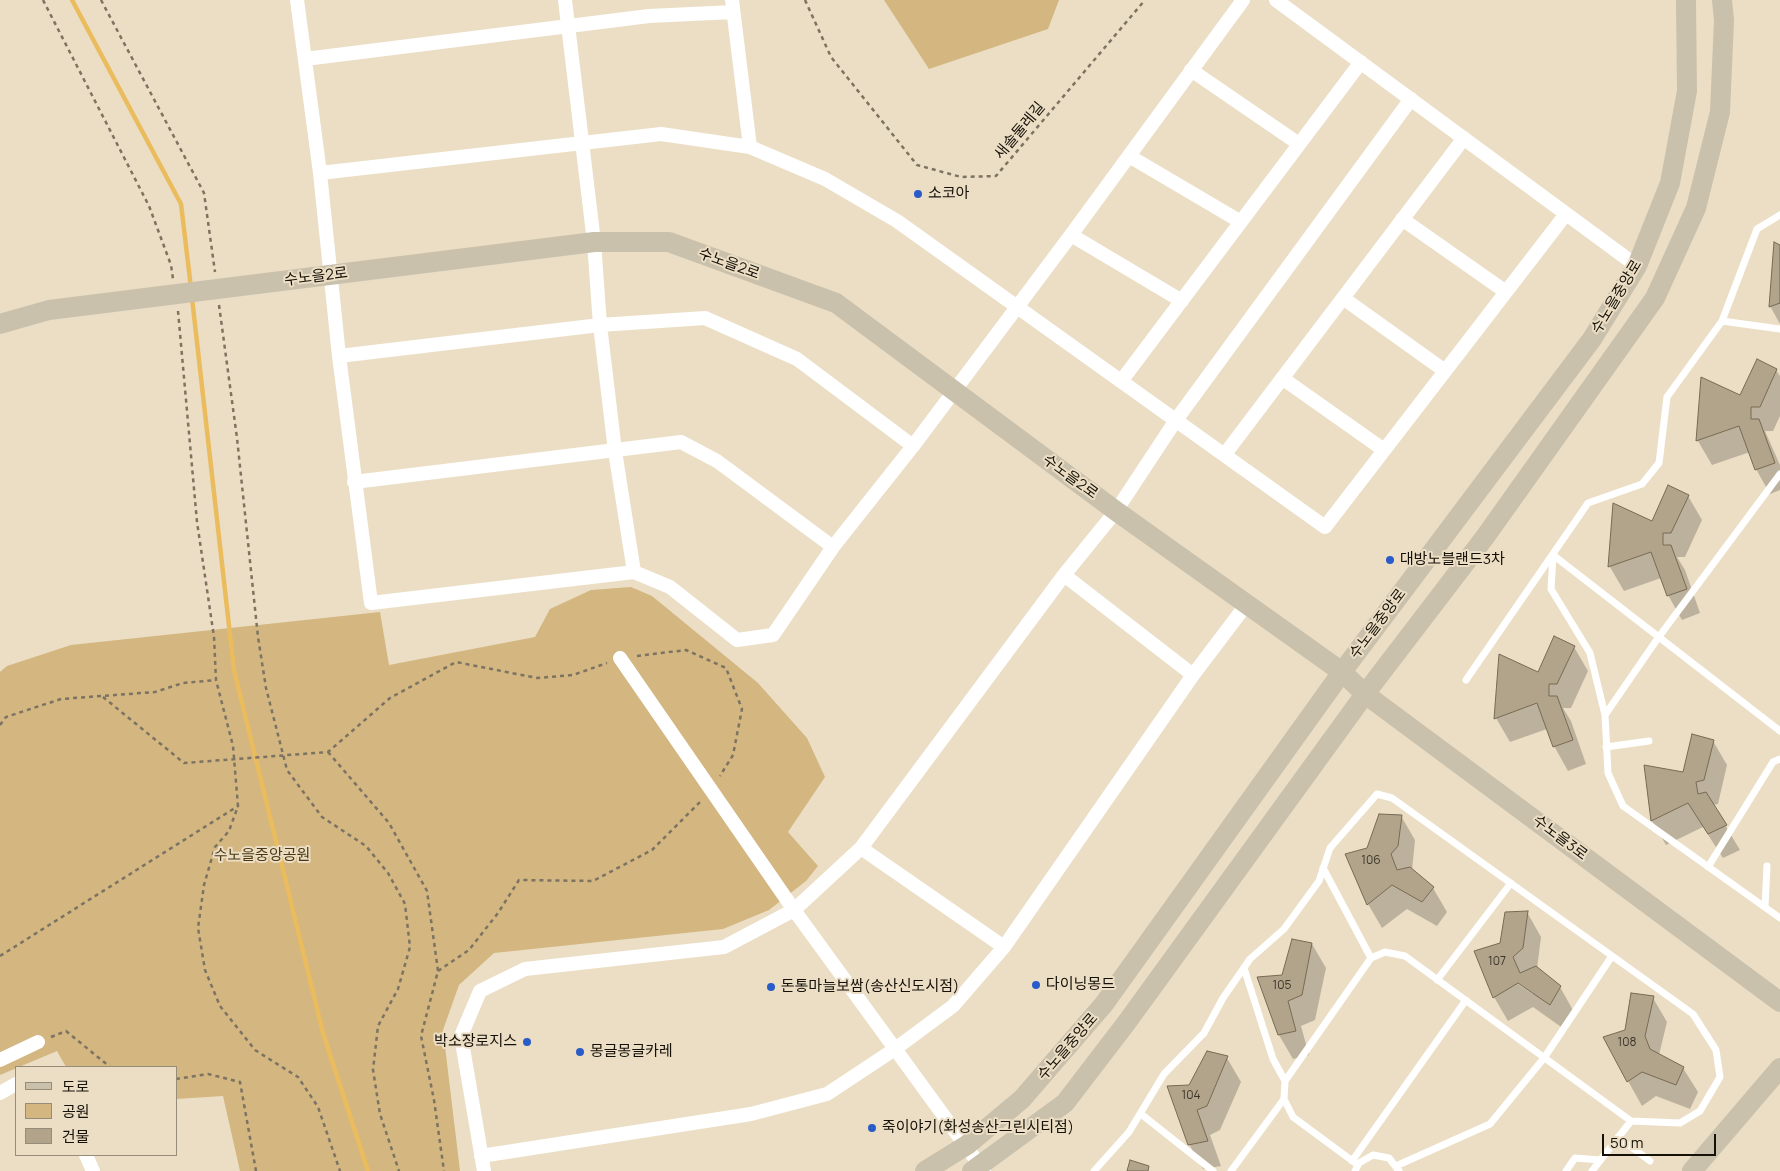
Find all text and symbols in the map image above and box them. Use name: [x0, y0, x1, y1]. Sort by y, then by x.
street label: 새솔둘레길: [991, 99, 1049, 163]
place label: 소코아: [928, 185, 969, 203]
marker: 소코아: [912, 188, 924, 200]
street label: 수노을2로: [696, 245, 762, 283]
street label: 수노을중앙로: [1588, 257, 1646, 337]
street label: 수노을2로: [283, 264, 349, 290]
street label: 수노을2로: [1039, 451, 1101, 503]
place label: 대방노블랜드3차: [1400, 551, 1505, 569]
marker: 대방노블랜드3차: [1384, 554, 1396, 566]
street label: 수노을중앙로: [1346, 586, 1410, 662]
street label: 수노을3로: [1529, 812, 1591, 864]
park label: 수노을중앙공원: [214, 847, 310, 865]
house number: 106: [1361, 854, 1381, 868]
house number: 107: [1488, 955, 1506, 969]
place label: 다이닝몽드: [1046, 976, 1115, 994]
place label: 돈통마늘보쌈(송산신도시점): [781, 978, 959, 996]
marker: 다이닝몽드: [1030, 979, 1042, 991]
house number: 105: [1273, 979, 1291, 993]
marker: 돈통마늘보쌈(송산신도시점): [765, 981, 777, 993]
street label: 수노을중앙로: [1034, 1010, 1102, 1084]
place label: 박소장로지스: [434, 1033, 517, 1051]
marker: 박소장로지스: [521, 1036, 533, 1048]
house number: 108: [1618, 1036, 1636, 1050]
place label: 몽글몽글카레: [590, 1043, 673, 1061]
marker: 몽글몽글카레: [574, 1046, 586, 1058]
legend: [15, 1066, 178, 1156]
text: 도로: [62, 1076, 90, 1097]
house number: 104: [1181, 1089, 1201, 1103]
text: 공원: [62, 1101, 90, 1122]
place label: 죽이야기(화성송산그린시티점): [882, 1119, 1074, 1137]
marker: 죽이야기(화성송산그린시티점): [866, 1122, 878, 1134]
scale bar: [1605, 1124, 1719, 1156]
text: 건물: [62, 1126, 90, 1147]
text: 50 m: [1610, 1132, 1644, 1153]

